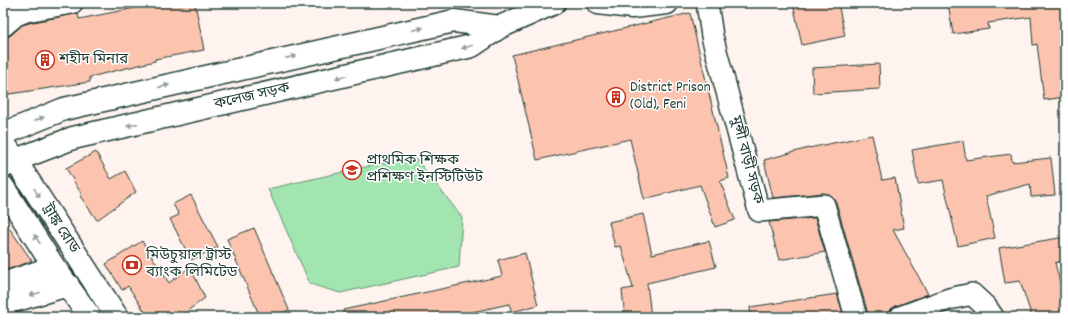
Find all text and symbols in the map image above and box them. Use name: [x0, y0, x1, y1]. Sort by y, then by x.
one-way arrow: [412, 25, 424, 31]
one-way arrow: [461, 44, 473, 50]
building icon: শহীদ মিনার: [34, 49, 56, 71]
place label: শহীদ মিনার: [58, 49, 129, 71]
one-way arrow: [285, 54, 297, 60]
one-way arrow: [334, 74, 346, 80]
street label: কলেজ সড়ক: [211, 77, 293, 117]
place label: District Prison (Old), Feni: [630, 77, 711, 116]
one-way arrow: [158, 83, 171, 89]
building icon: District Prison (Old), Feni: [605, 86, 627, 108]
street label: মুন্সী বাড়ী সড়ক: [723, 112, 769, 208]
one-way arrow: [33, 116, 45, 123]
one-way arrow: [126, 122, 138, 128]
place label: প্রাথমিক শিক্ষক প্রশিক্ষণ ইনস্টিটিউট: [366, 150, 484, 189]
school or university icon: প্রাথমিক শিক্ষক প্রশিক্ষণ ইনস্টিটিউট: [341, 159, 363, 181]
one-way arrow: [33, 188, 41, 198]
street label: ট্রাঙ্ক রোড: [35, 199, 84, 258]
one-way arrow: [33, 233, 40, 245]
place label: মিউচুয়াল ট্রাস্ট ব্যাংক লিমিটেড: [145, 245, 238, 284]
bank icon: মিউচুয়াল ট্রাস্ট ব্যাংক লিমিটেড: [121, 254, 143, 276]
one-way arrow: [29, 291, 41, 297]

